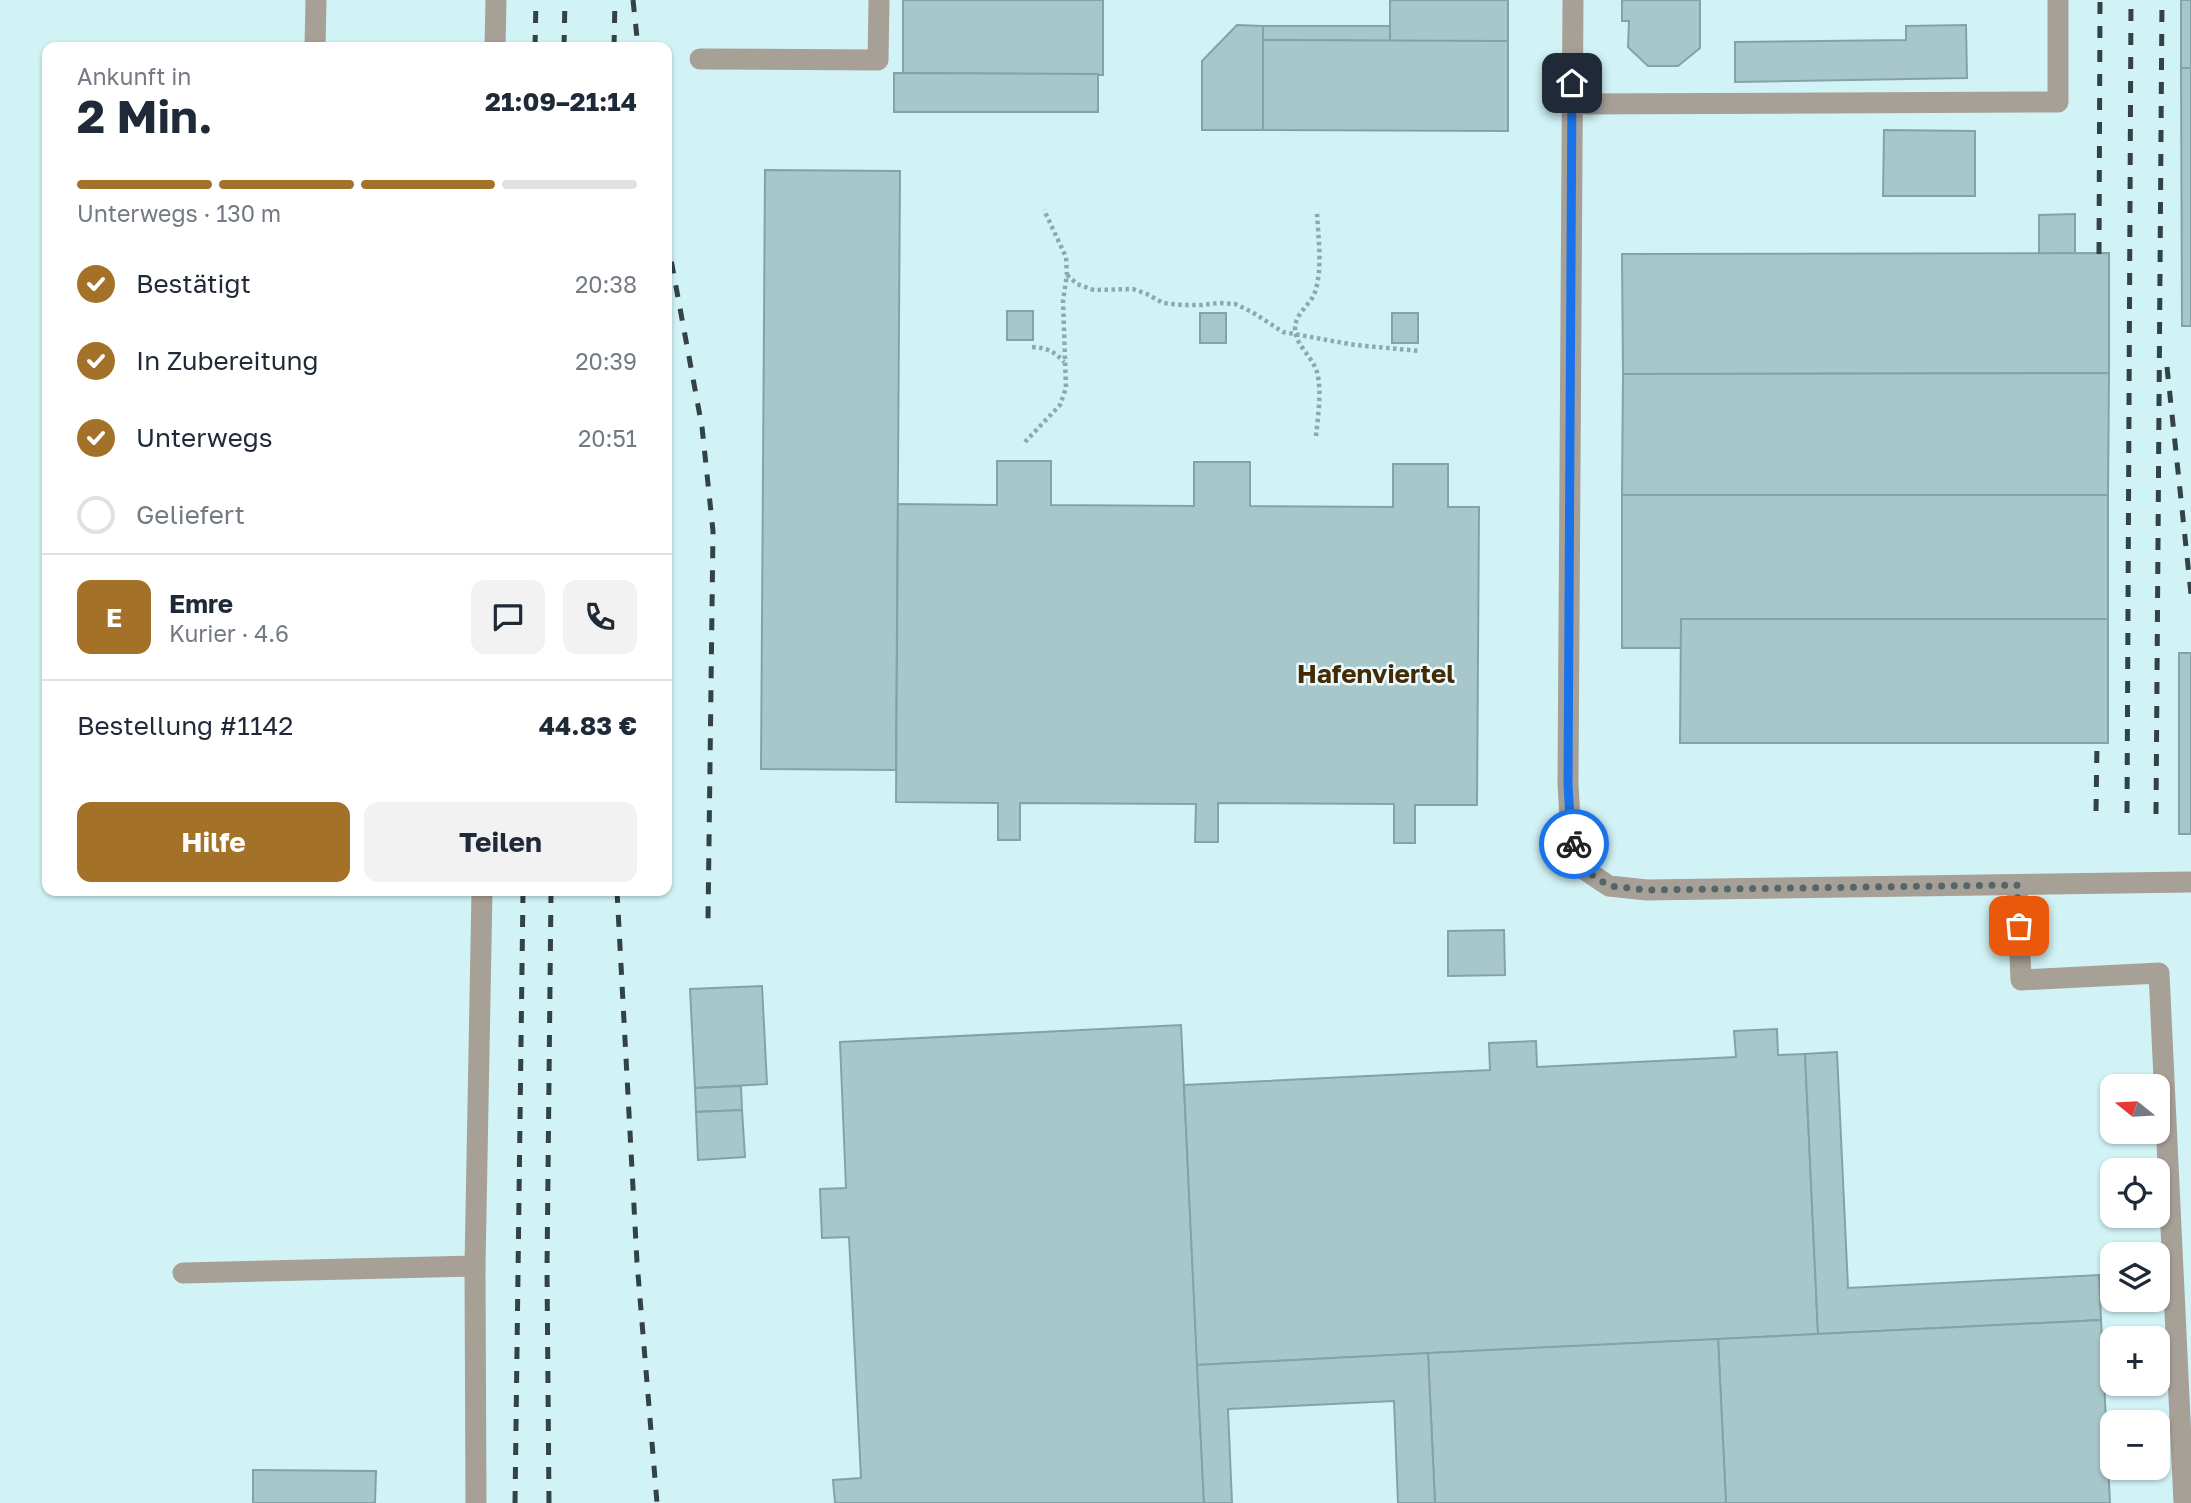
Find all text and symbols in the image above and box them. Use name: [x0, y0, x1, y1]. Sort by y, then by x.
pin: [1542, 53, 1602, 113]
text: Ankunft in: [77, 62, 192, 90]
icon: home: [1553, 64, 1591, 102]
text: 21:09–21:14: [485, 86, 637, 117]
text: 2 Min.: [77, 88, 213, 143]
text: Unterwegs · 130 m: [77, 199, 281, 227]
icon: check: [77, 265, 115, 303]
text: Bestätigt: [136, 268, 251, 299]
text: 20:38: [575, 270, 637, 298]
icon: check: [77, 342, 115, 380]
text: In Zubereitung: [136, 345, 319, 376]
text: 20:39: [575, 347, 637, 375]
icon: check: [77, 419, 115, 457]
text: Unterwegs: [136, 422, 273, 453]
text: 20:51: [578, 424, 637, 452]
text: Geliefert: [136, 499, 245, 530]
button: chat: [471, 580, 545, 654]
button: phone: [563, 580, 637, 654]
text: Emre: [169, 588, 233, 619]
text: E: [106, 602, 122, 633]
text: Kurier · 4.6: [169, 619, 289, 647]
district label: Hafenviertel: [1297, 658, 1455, 689]
text: Bestellung #1142: [77, 710, 293, 741]
text: 44.83 €: [539, 710, 637, 741]
button: Hilfe: [77, 802, 350, 882]
button: Teilen: [364, 802, 637, 882]
courier: [1539, 809, 1609, 879]
icon: bike: [1555, 825, 1593, 863]
pin: [1989, 896, 2049, 956]
icon: bag: [2000, 907, 2038, 945]
north arrow: [2100, 1074, 2170, 1144]
map controls: [2100, 1074, 2170, 1480]
button: locate: [2100, 1158, 2170, 1228]
button: layers: [2100, 1242, 2170, 1312]
button: +: [2100, 1326, 2170, 1396]
button: −: [2100, 1410, 2170, 1480]

